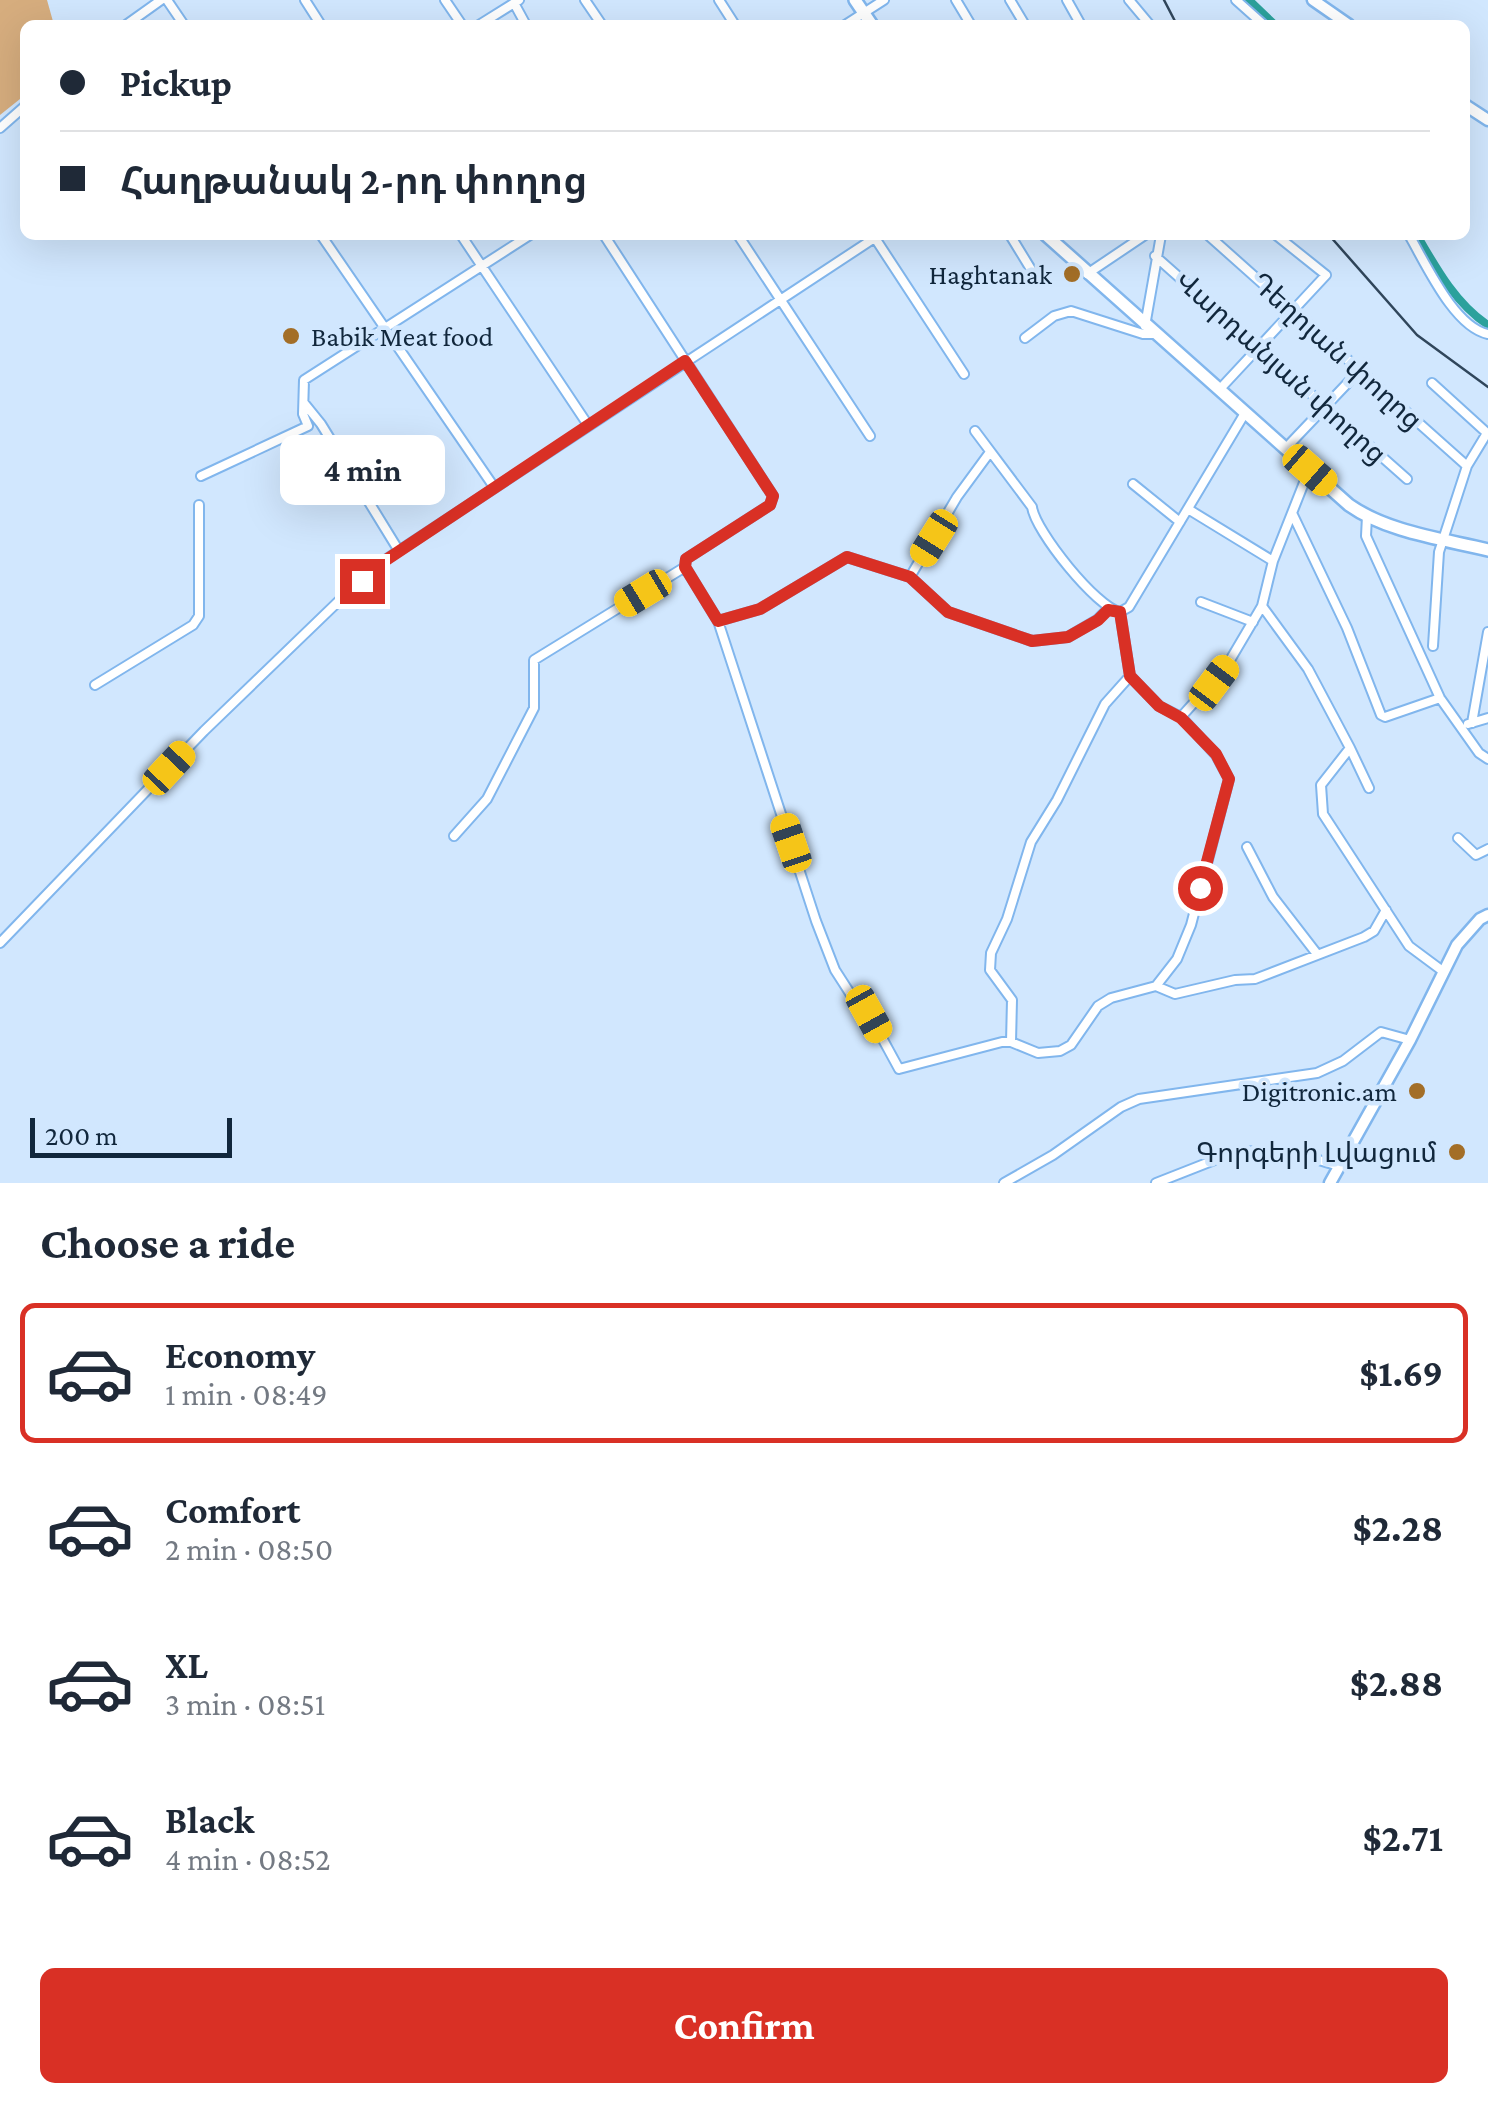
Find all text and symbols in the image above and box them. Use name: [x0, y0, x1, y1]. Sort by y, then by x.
text: Pickup: [120, 62, 232, 104]
text: Հաղթանակ 2-րդ փողոց: [120, 160, 587, 202]
place label: Haghtanak: [929, 259, 1053, 290]
marker: Haghtanak: [1061, 263, 1083, 285]
street label: Վարդանյան փողոց: [1169, 264, 1393, 470]
street label: Դեղոյան փողոց: [1245, 266, 1429, 436]
place label: Babik Meat food: [311, 321, 494, 352]
marker: Babik Meat food: [280, 325, 302, 347]
callout: 4 min: [280, 436, 444, 506]
car: [1278, 439, 1342, 501]
text: 4 min: [323, 452, 402, 488]
car: [905, 505, 963, 571]
route end: [340, 559, 385, 604]
car: [610, 565, 676, 621]
car: [1184, 650, 1244, 716]
car: [138, 736, 200, 800]
car: [767, 810, 815, 876]
route start: [1178, 866, 1223, 911]
car: [841, 980, 897, 1048]
place label: Digitronic.am: [1242, 1076, 1397, 1107]
marker: Digitronic.am: [1406, 1080, 1428, 1102]
scale bar: [30, 1113, 232, 1158]
text: 200 m: [45, 1120, 118, 1151]
place label: Գորգերի Լվացում: [1196, 1137, 1437, 1169]
marker: Գորգերի Լվացում: [1446, 1141, 1468, 1163]
text: Choose a ride: [40, 1218, 295, 1268]
icon: car: [45, 1328, 135, 1418]
text: Economy: [165, 1334, 315, 1376]
text: $1.69: [1359, 1352, 1443, 1394]
text: 1 min · 08:49: [165, 1376, 328, 1412]
icon: car: [45, 1483, 135, 1573]
text: Comfort: [165, 1489, 301, 1531]
text: $2.28: [1353, 1507, 1443, 1549]
text: 2 min · 08:50: [165, 1531, 333, 1567]
icon: car: [45, 1638, 135, 1728]
text: XL: [165, 1644, 208, 1686]
text: $2.88: [1350, 1662, 1443, 1704]
text: 3 min · 08:51: [165, 1686, 325, 1722]
icon: car: [45, 1793, 135, 1883]
text: Black: [165, 1799, 254, 1841]
text: $2.71: [1363, 1817, 1443, 1859]
text: 4 min · 08:52: [165, 1841, 331, 1877]
button: Confirm: [40, 1968, 1448, 2083]

